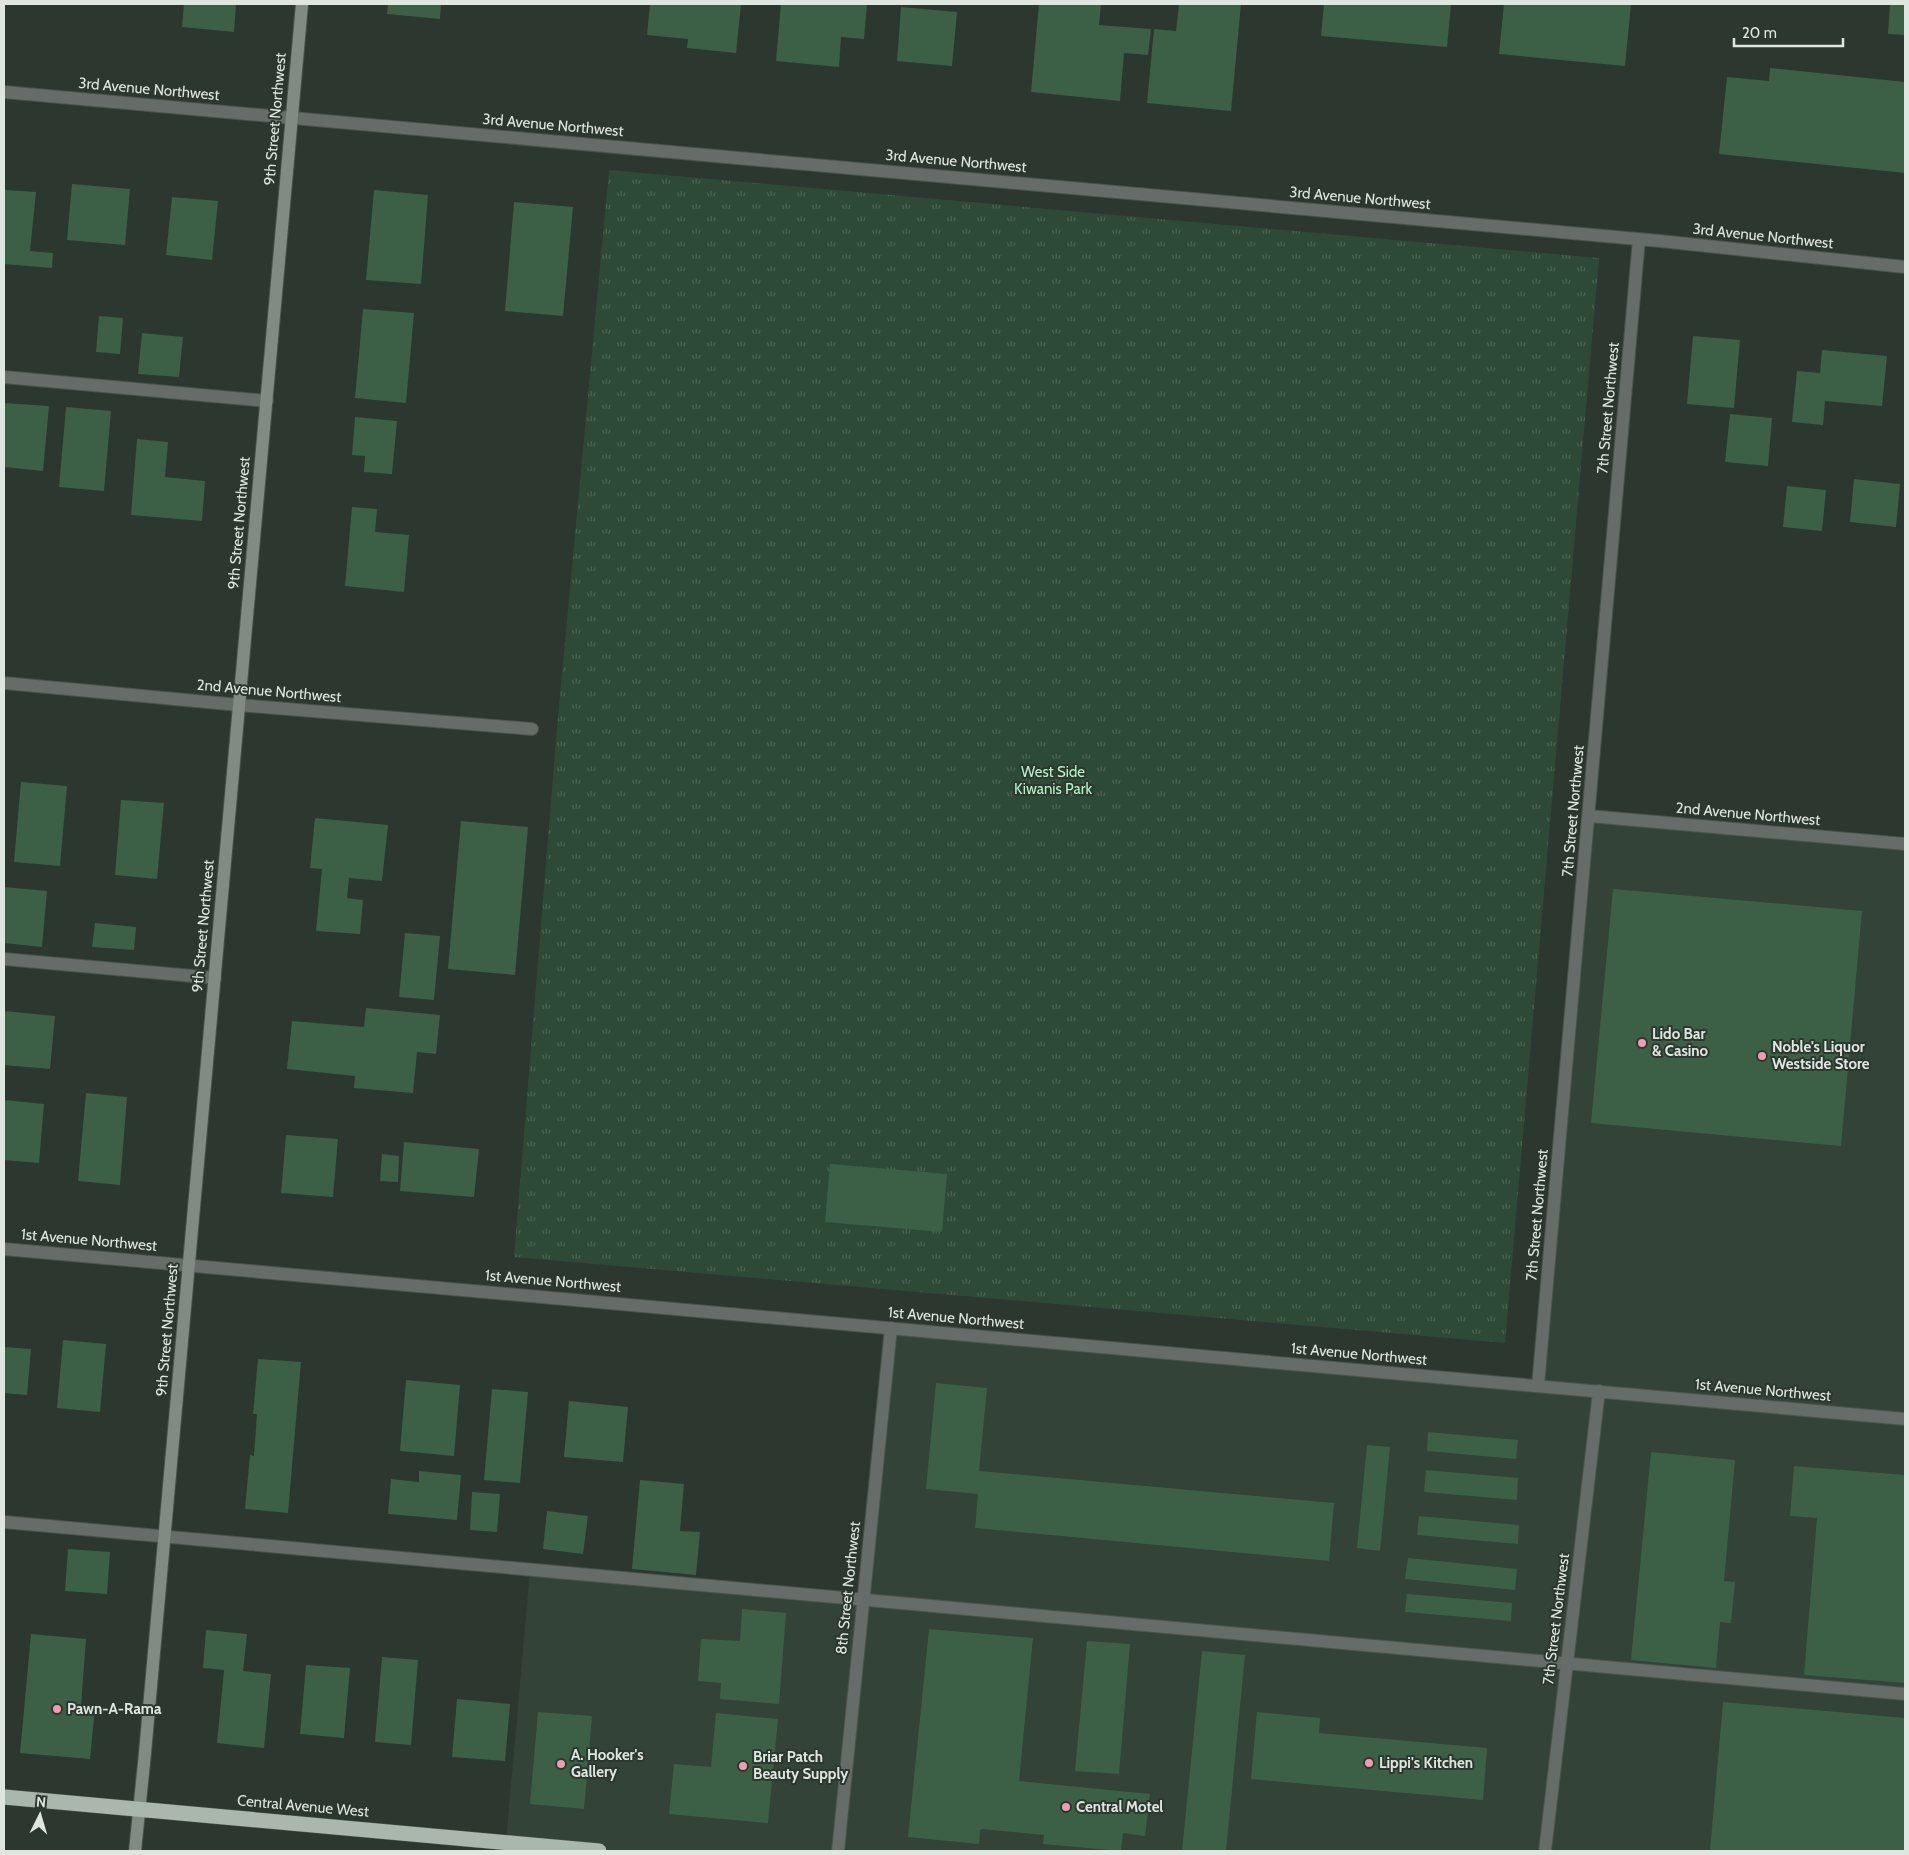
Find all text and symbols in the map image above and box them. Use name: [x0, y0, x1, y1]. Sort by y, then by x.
scale bar: [1734, 15, 1843, 47]
text: 20 m: [1742, 24, 1777, 42]
street label: 9th Street Northwest: [260, 52, 290, 186]
street label: 3rd Avenue Northwest: [78, 74, 220, 104]
street label: 3rd Avenue Northwest: [482, 110, 624, 140]
street label: 3rd Avenue Northwest: [885, 146, 1027, 176]
street label: 3rd Avenue Northwest: [1289, 183, 1431, 213]
street label: 3rd Avenue Northwest: [1692, 220, 1834, 252]
street label: 7th Street Northwest: [1593, 341, 1623, 475]
street label: 9th Street Northwest: [224, 456, 254, 590]
street label: 2nd Avenue Northwest: [196, 676, 342, 706]
street label: 7th Street Northwest: [1558, 744, 1588, 878]
park label: West Side Kiwanis Park: [1014, 763, 1092, 798]
street label: 2nd Avenue Northwest: [1675, 799, 1821, 829]
street label: 9th Street Northwest: [188, 859, 218, 993]
place label: Lido Bar & Casino: [1652, 1025, 1709, 1060]
marker: Lido Bar & Casino: [1636, 1037, 1648, 1049]
place label: Noble's Liquor Westside Store: [1772, 1038, 1870, 1073]
marker: Noble's Liquor Westside Store: [1756, 1050, 1768, 1062]
street label: 7th Street Northwest: [1522, 1148, 1552, 1282]
street label: 1st Avenue Northwest: [20, 1225, 158, 1255]
street label: 9th Street Northwest: [152, 1263, 182, 1397]
street label: 1st Avenue Northwest: [484, 1266, 622, 1296]
street label: 1st Avenue Northwest: [887, 1303, 1025, 1333]
street label: 1st Avenue Northwest: [1290, 1339, 1428, 1369]
street label: 1st Avenue Northwest: [1694, 1375, 1832, 1405]
street label: 8th Street Northwest: [832, 1521, 864, 1655]
street label: 7th Street Northwest: [1539, 1552, 1573, 1686]
place label: Pawn-A-Rama: [67, 1700, 162, 1718]
marker: Pawn-A-Rama: [51, 1703, 63, 1715]
place label: A. Hooker's Gallery: [571, 1746, 644, 1781]
place label: Briar Patch Beauty Supply: [753, 1748, 849, 1783]
place label: Lippi's Kitchen: [1379, 1754, 1473, 1772]
marker: Lippi's Kitchen: [1363, 1757, 1375, 1769]
marker: A. Hooker's Gallery: [555, 1758, 567, 1770]
marker: Briar Patch Beauty Supply: [737, 1760, 749, 1772]
north arrow: [15, 1790, 65, 1840]
street label: Central Avenue West: [236, 1791, 370, 1821]
text: N: [35, 1793, 47, 1811]
place label: Central Motel: [1076, 1798, 1163, 1816]
marker: Central Motel: [1060, 1801, 1072, 1813]

